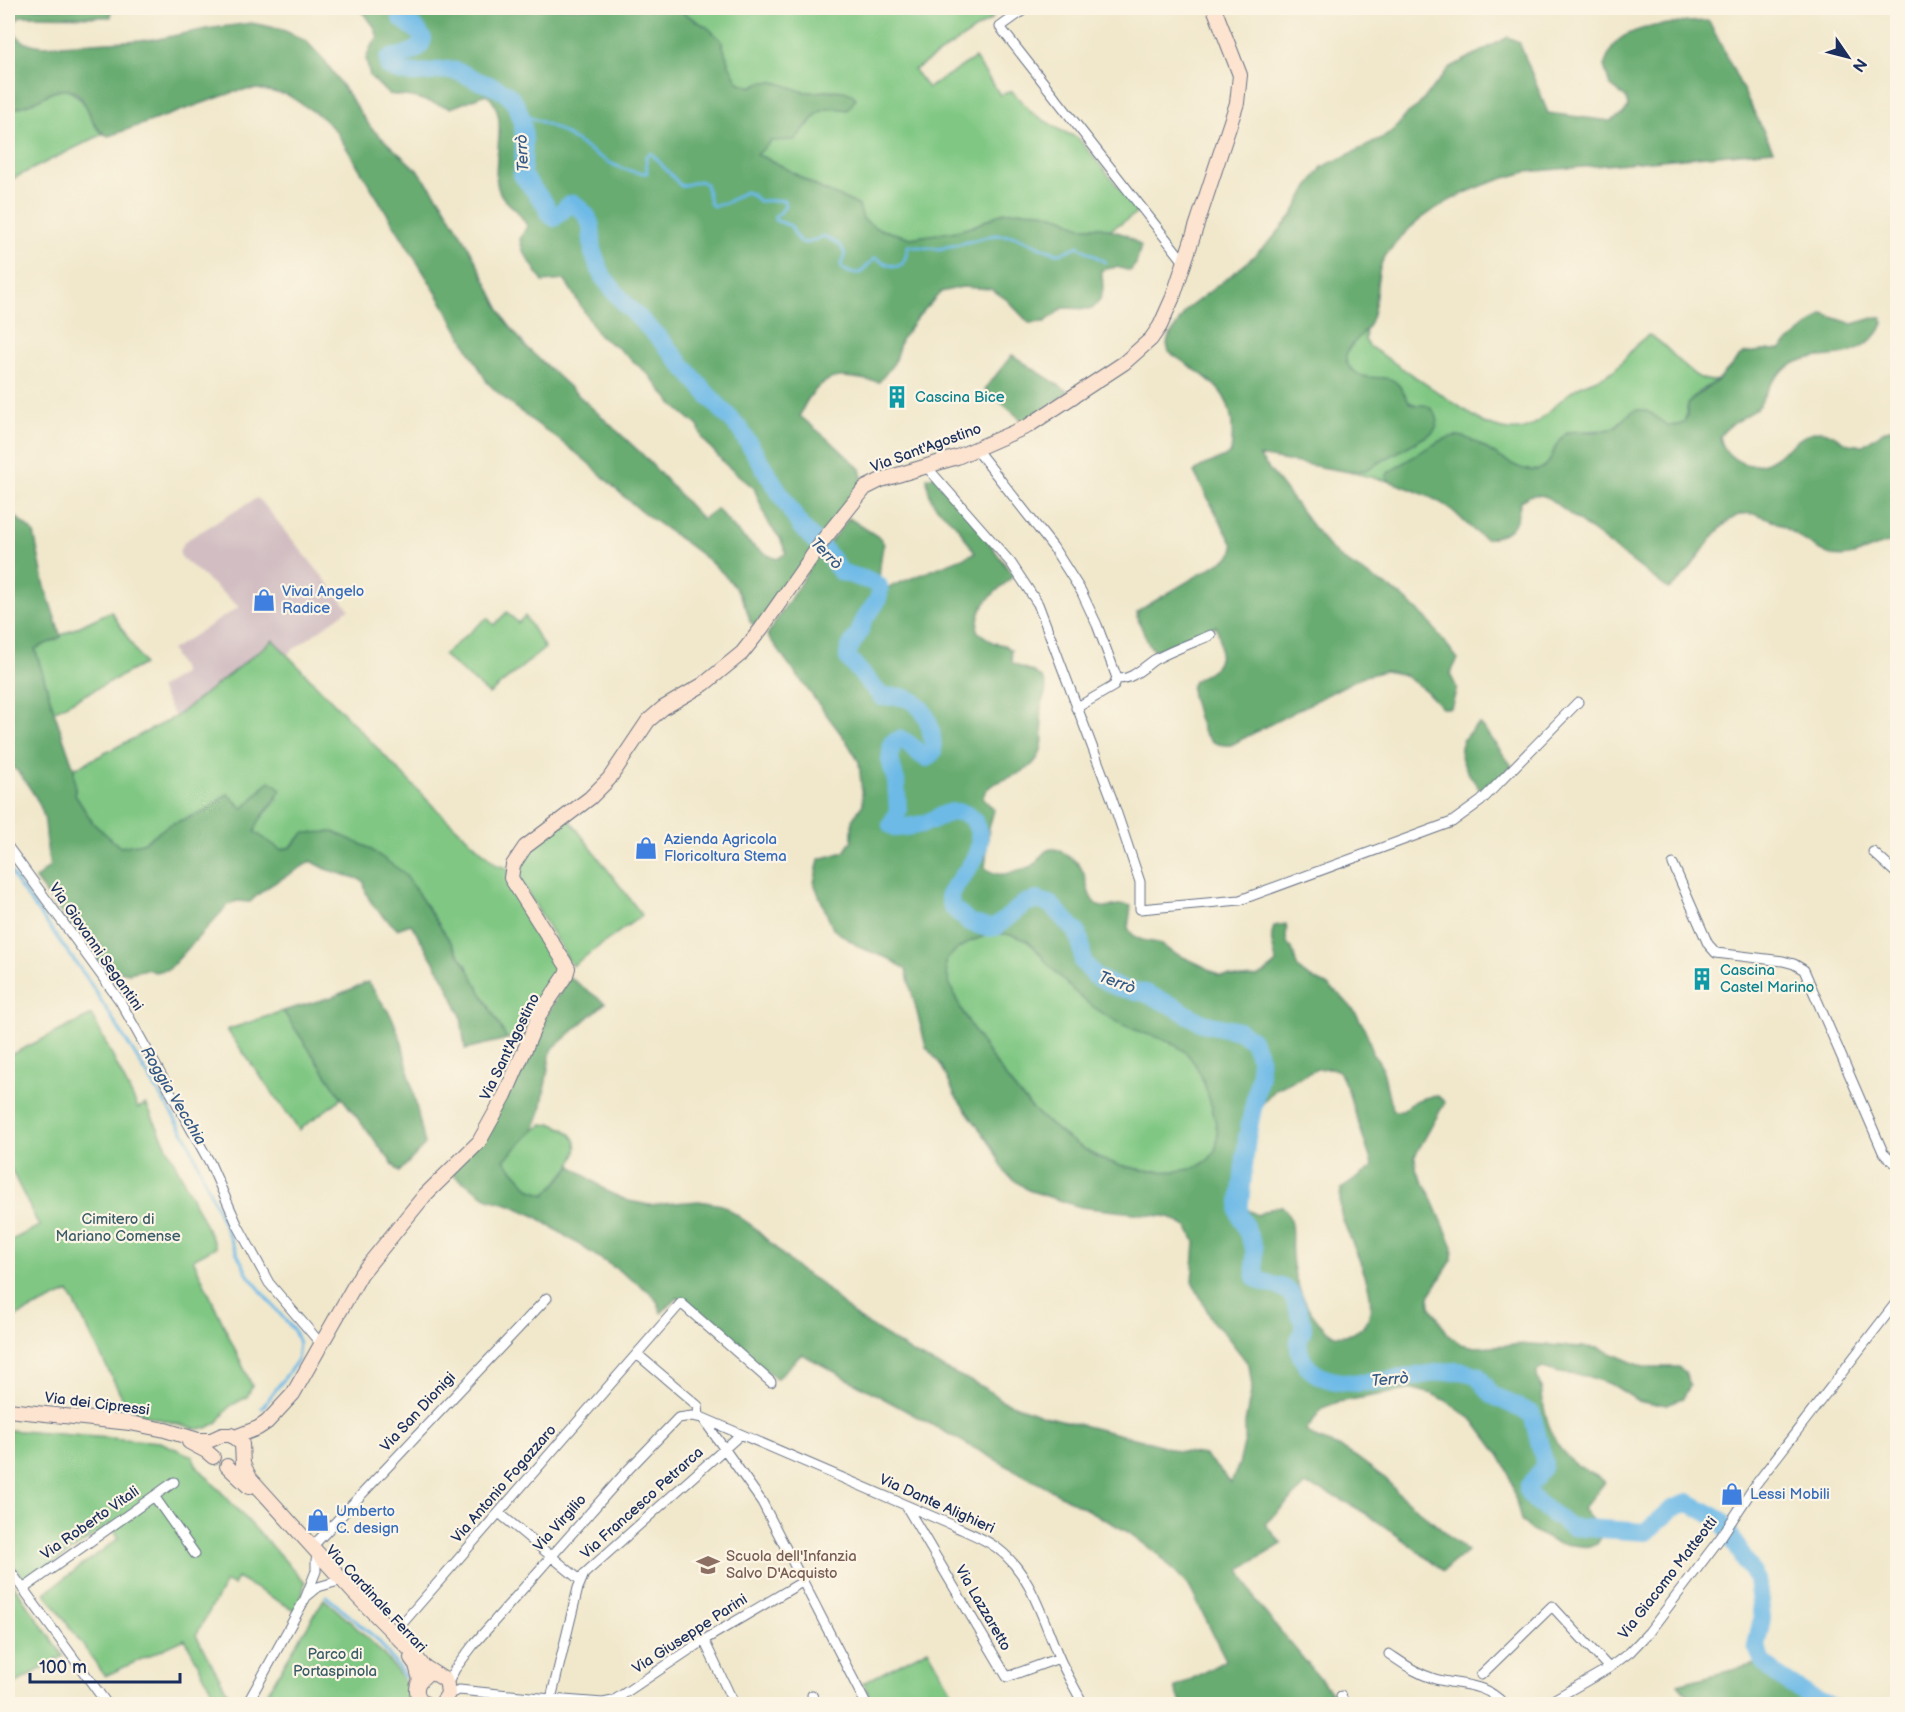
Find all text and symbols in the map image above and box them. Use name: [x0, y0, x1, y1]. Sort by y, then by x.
north arrow: [1818, 27, 1878, 87]
text: N: [1848, 54, 1870, 75]
water label: Terrò: [513, 134, 533, 172]
building icon: Cascina Bice: [884, 384, 910, 410]
place label: Cascina Bice: [915, 388, 1005, 407]
street label: Via Sant'Agostino: [868, 419, 984, 477]
water label: Terrò: [806, 534, 846, 574]
place label: Vivai Angelo Radice: [282, 582, 364, 618]
shop icon: Vivai Angelo Radice: [251, 587, 277, 613]
place label: Azienda Agricola Floricoltura Stema: [664, 830, 787, 866]
shop icon: Azienda Agricola Floricoltura Stema: [633, 835, 659, 861]
street label: Via Giovanni Segantini: [45, 879, 147, 1015]
place label: Cascina Castel Marino: [1720, 961, 1814, 997]
building icon: Cascina Castel Marino: [1689, 966, 1715, 992]
water label: Terrò: [1096, 968, 1138, 998]
street label: Via Sant'Agostino: [476, 990, 544, 1104]
water label: Roggia Vecchia: [136, 1043, 210, 1149]
park label: Cimitero di Mariano Comense: [55, 1210, 181, 1246]
street label: Via San Dionigi: [376, 1368, 460, 1456]
water label: Terrò: [1370, 1369, 1410, 1391]
street label: Via dei Cipressi: [43, 1388, 151, 1420]
street label: Via Antonio Fogazzaro: [447, 1421, 561, 1547]
street label: Via Francesco Petrarca: [577, 1443, 707, 1563]
street label: Via Dante Alighieri: [876, 1470, 998, 1538]
shop icon: Lessi Mobili: [1719, 1481, 1745, 1507]
street label: Via Roberto Vitali: [37, 1482, 143, 1564]
place label: Lessi Mobili: [1750, 1485, 1830, 1504]
street label: Via Virgilio: [529, 1491, 591, 1555]
place label: Umberto C. design: [336, 1502, 399, 1538]
shop icon: Umberto C. design: [305, 1507, 331, 1533]
street label: Via Giacomo Matteotti: [1614, 1513, 1722, 1643]
street label: Via Cardinale Ferrari: [321, 1541, 431, 1657]
place label: Scuola dell'Infanzia Salvo D'Acquisto: [726, 1547, 857, 1583]
school or university icon: Scuola dell'Infanzia Salvo D'Acquisto: [695, 1552, 721, 1578]
street label: Via Lazzaretto: [951, 1562, 1015, 1654]
street label: Via Giuseppe Parini: [629, 1590, 751, 1678]
park label: Parco di Portaspinola: [293, 1645, 377, 1681]
scale bar: [30, 1646, 180, 1684]
text: 100 m: [39, 1657, 87, 1678]

